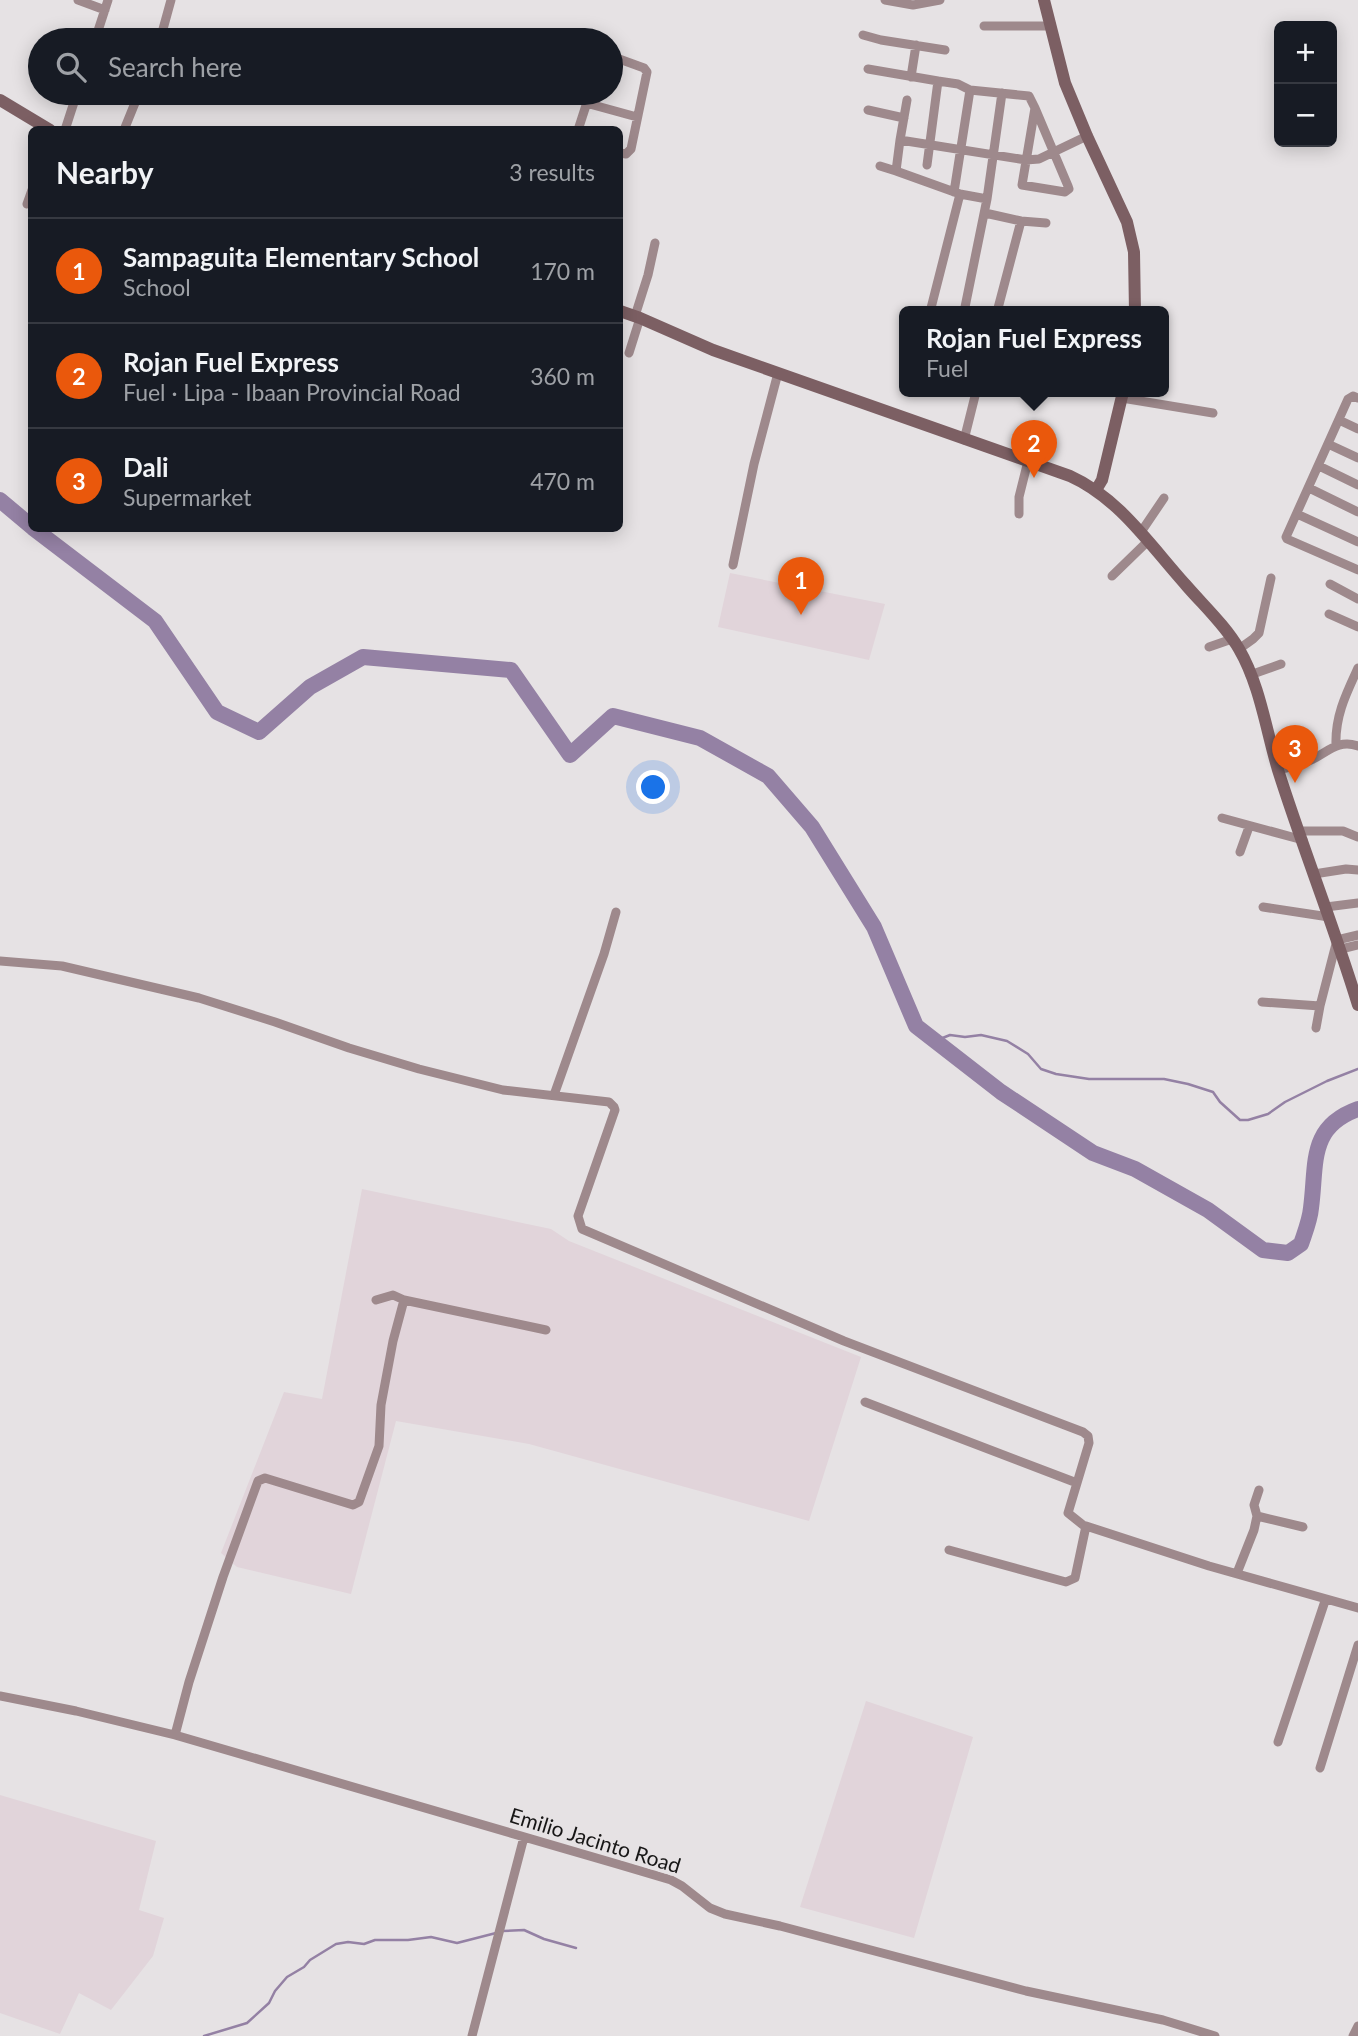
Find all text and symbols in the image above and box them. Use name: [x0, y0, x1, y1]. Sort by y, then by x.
map controls: [1274, 21, 1337, 147]
button: +: [1274, 21, 1337, 84]
search box: [28, 28, 623, 105]
icon: search: [52, 48, 90, 86]
text: Search here: [108, 51, 242, 83]
button: −: [1274, 84, 1337, 147]
text: Nearby: [56, 154, 154, 190]
text: 3 results: [509, 158, 595, 186]
text: Sampaguita Elementary School: [123, 241, 479, 273]
text: 1: [72, 257, 86, 285]
text: 170 m: [530, 257, 595, 285]
text: School: [123, 273, 191, 301]
popup: [899, 306, 1169, 397]
text: Rojan Fuel Express: [926, 322, 1142, 354]
text: Rojan Fuel Express: [123, 346, 339, 378]
text: Fuel: [926, 354, 969, 382]
text: 2: [72, 362, 86, 390]
text: 360 m: [530, 362, 595, 390]
text: Fuel · Lipa - Ibaan Provincial Road: [123, 378, 461, 406]
pin: 2: [1011, 420, 1057, 478]
text: Dali: [123, 451, 169, 483]
text: 3: [72, 467, 86, 495]
text: 470 m: [530, 467, 595, 495]
text: Supermarket: [123, 483, 252, 511]
pin: 1: [778, 557, 824, 615]
pin: 3: [1272, 725, 1318, 783]
your location: [636, 770, 670, 804]
street label: Emilio Jacinto Road: [507, 1802, 684, 1877]

